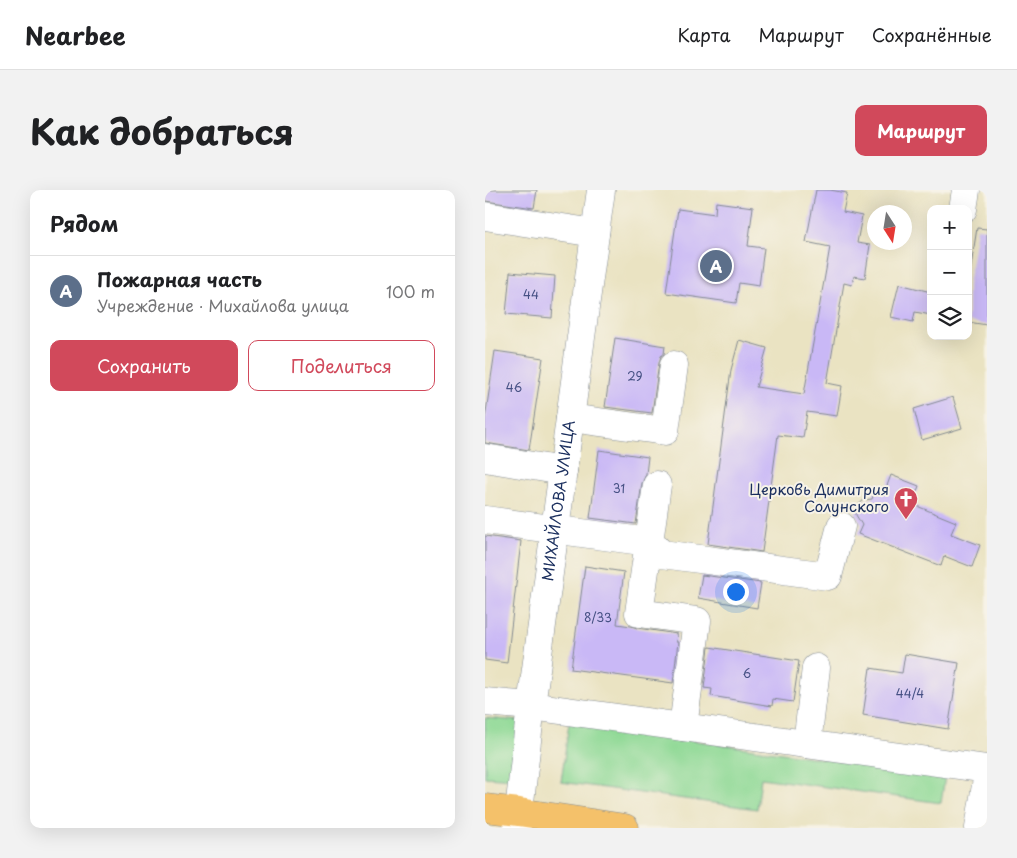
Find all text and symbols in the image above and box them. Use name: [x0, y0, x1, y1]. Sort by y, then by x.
text: Nearbee: [25, 17, 126, 53]
text: Карта: [678, 21, 730, 48]
text: Маршрут: [758, 21, 844, 48]
text: Сохранённые: [872, 21, 992, 48]
text: Как добраться: [30, 104, 294, 157]
button: Маршрут: [855, 105, 987, 156]
north arrow: [867, 205, 912, 250]
map controls: [927, 205, 972, 340]
button: +: [927, 205, 972, 250]
text: Рядом: [50, 207, 118, 239]
pin: A: [700, 247, 732, 285]
button: −: [927, 250, 972, 295]
text: Пожарная часть: [97, 265, 262, 293]
text: A: [60, 279, 72, 303]
text: 100 m: [386, 279, 435, 303]
house number: 44: [523, 285, 539, 303]
text: Учреждение · Михайлова улица: [97, 293, 349, 317]
button: layers: [927, 295, 972, 340]
button: Сохранить: [50, 340, 238, 391]
button: Поделиться: [248, 340, 435, 391]
house number: 29: [627, 367, 643, 385]
house number: 46: [506, 378, 522, 396]
street label: МИХАЙЛОВА УЛИЦА: [535, 419, 580, 582]
place label: Церковь Димитрия Солунского: [749, 477, 889, 517]
house number: 31: [613, 479, 625, 497]
church icon: Церковь Димитрия Солунского: [893, 486, 919, 520]
your location: [723, 579, 749, 605]
house number: 8/33: [584, 608, 612, 626]
house number: 6: [743, 664, 751, 682]
house number: 44/4: [896, 684, 924, 702]

